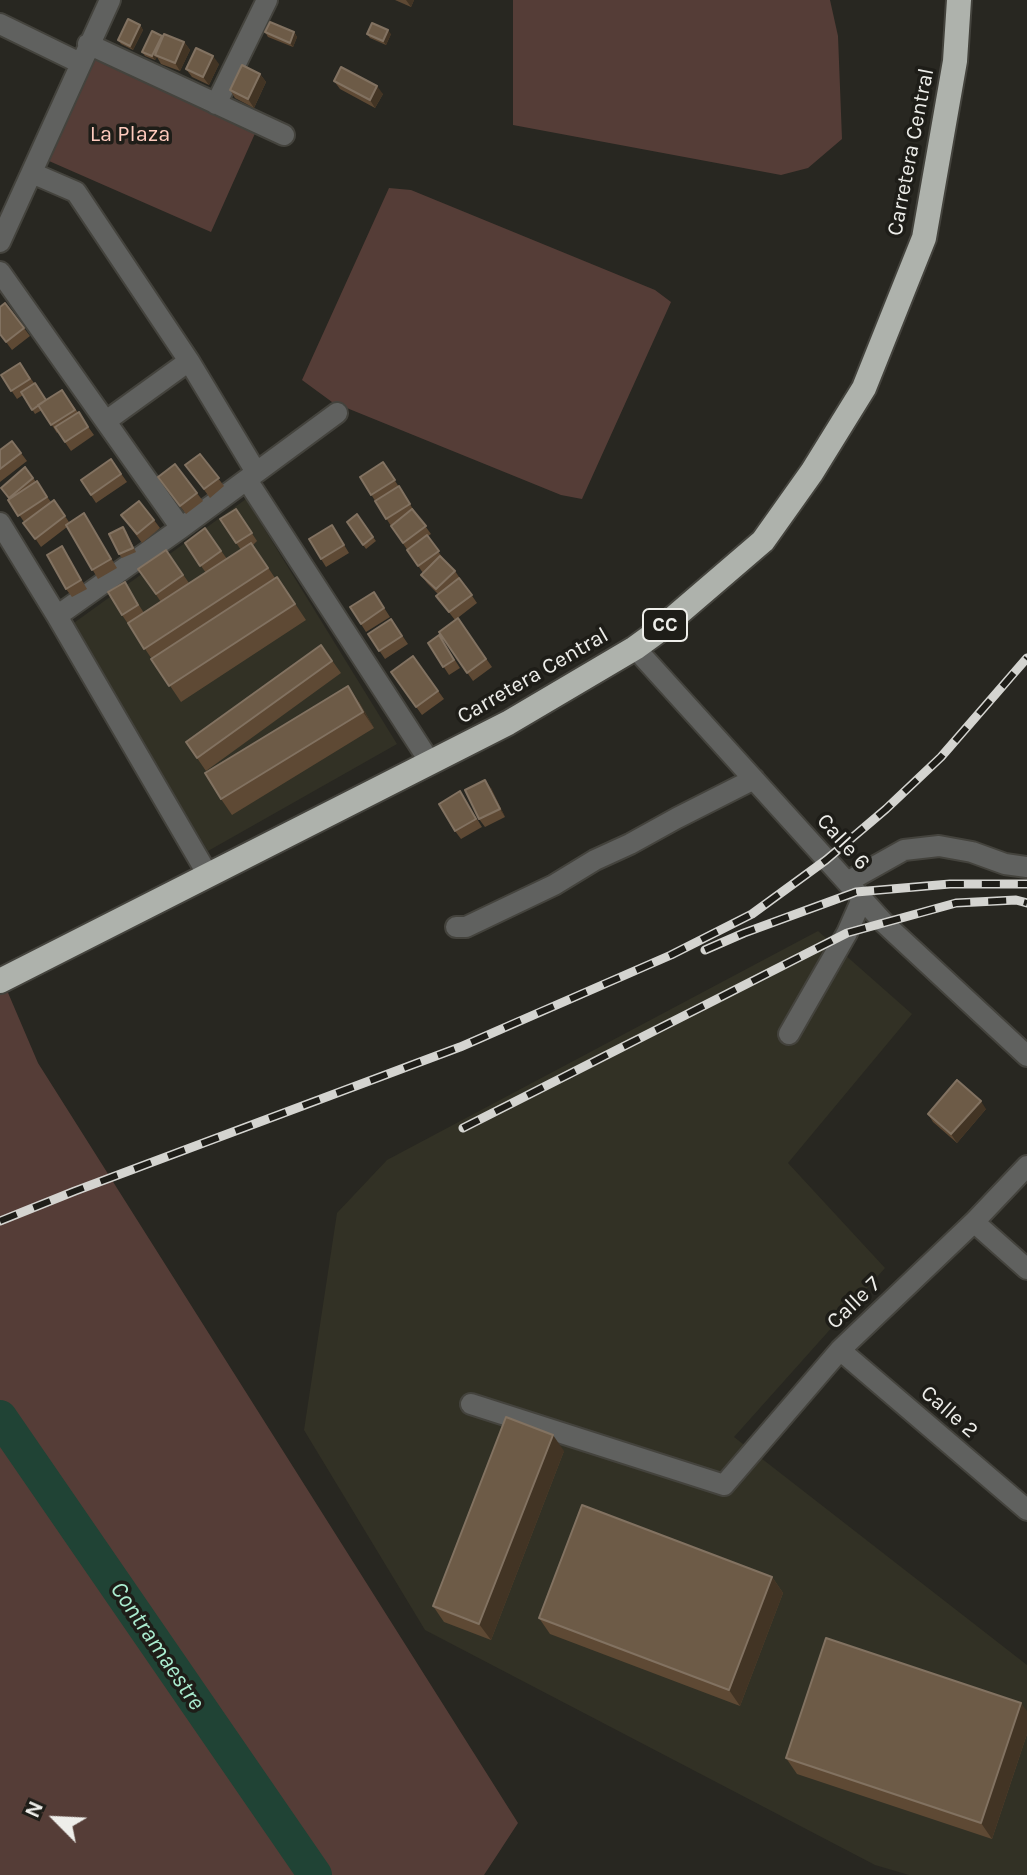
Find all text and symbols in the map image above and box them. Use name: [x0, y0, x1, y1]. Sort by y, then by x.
street label: Carretera Central: [882, 66, 940, 238]
park label: La Plaza: [90, 122, 170, 148]
road number: CC: [643, 609, 687, 641]
street label: Carretera Central: [453, 622, 613, 730]
street label: Calle 6: [811, 808, 875, 876]
street label: Calle 7: [822, 1271, 886, 1335]
street label: Calle 2: [915, 1380, 983, 1444]
water label: Contramaestre: [103, 1576, 211, 1716]
north arrow: [16, 1779, 96, 1859]
text: N: [19, 1797, 49, 1822]

